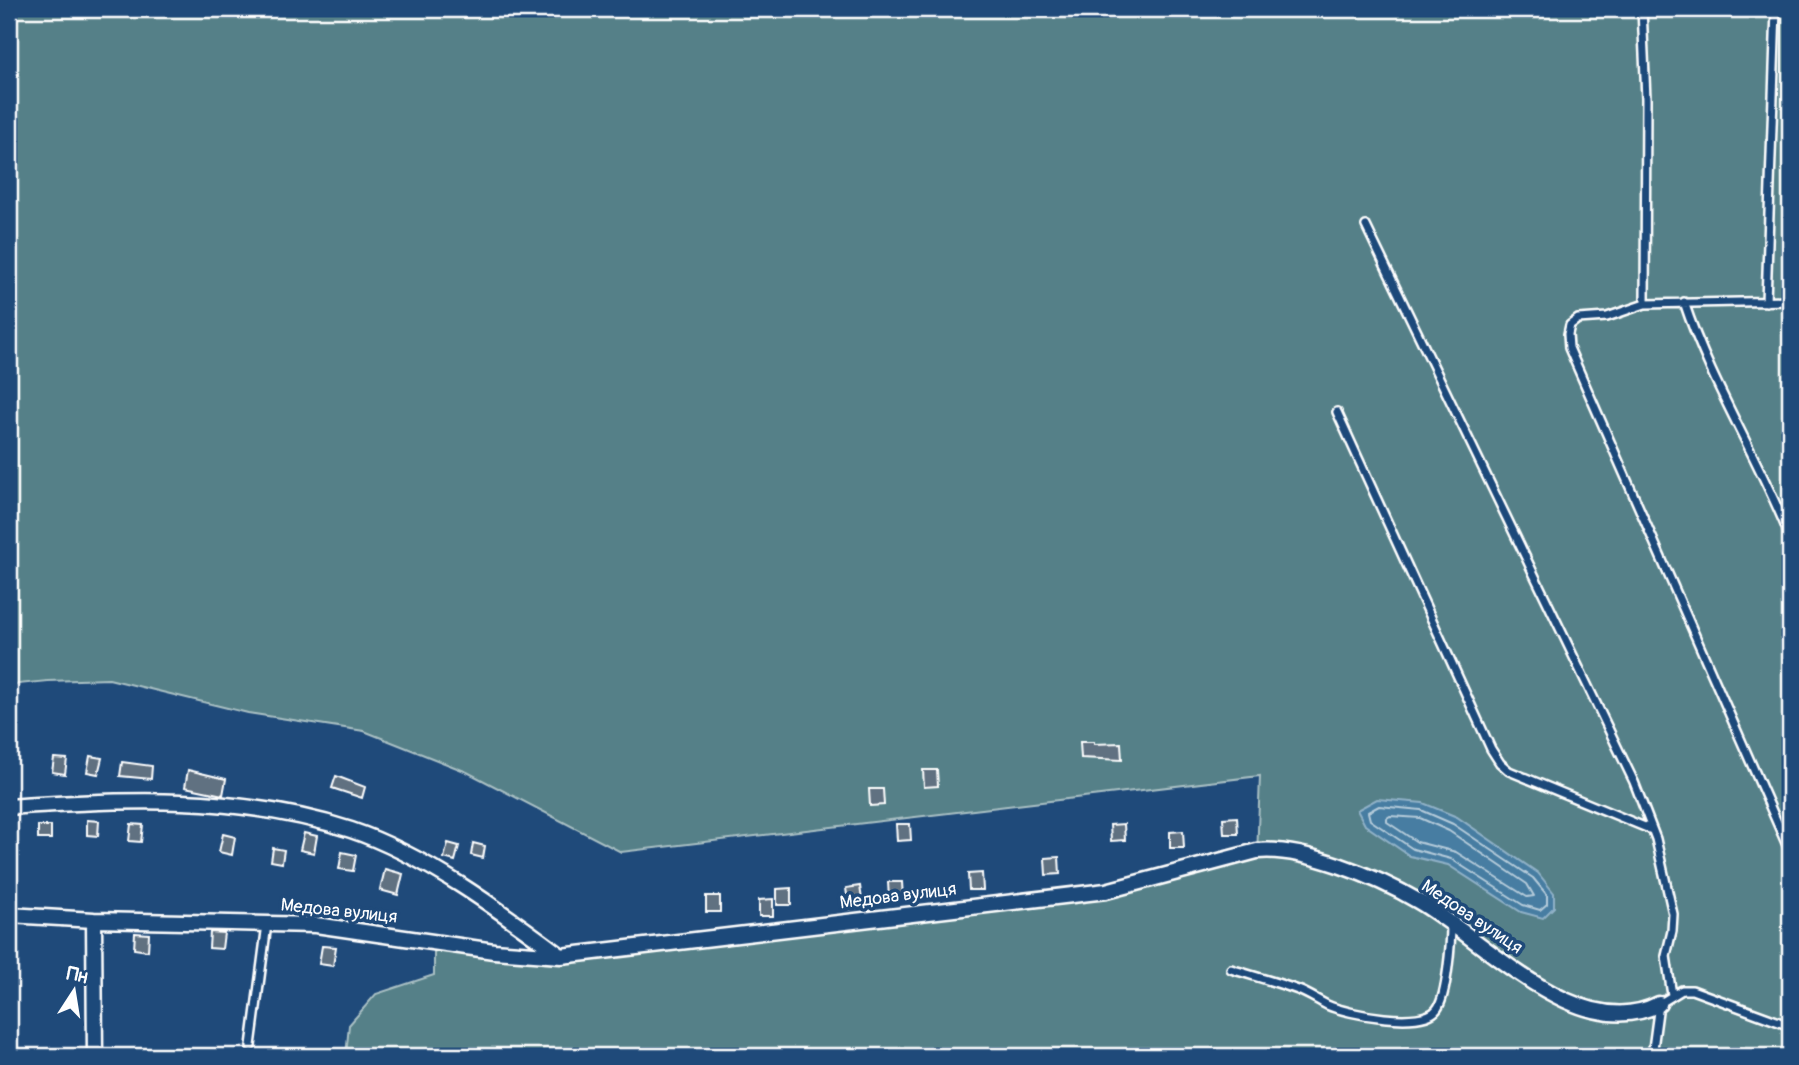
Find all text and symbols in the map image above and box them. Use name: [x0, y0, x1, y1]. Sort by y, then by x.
street label: Медова вулиця: [1417, 875, 1527, 959]
street label: Медова вулиця: [838, 877, 958, 915]
street label: Медова вулиця: [280, 893, 398, 929]
north arrow: [38, 956, 108, 1026]
text: Пн: [65, 961, 90, 989]

